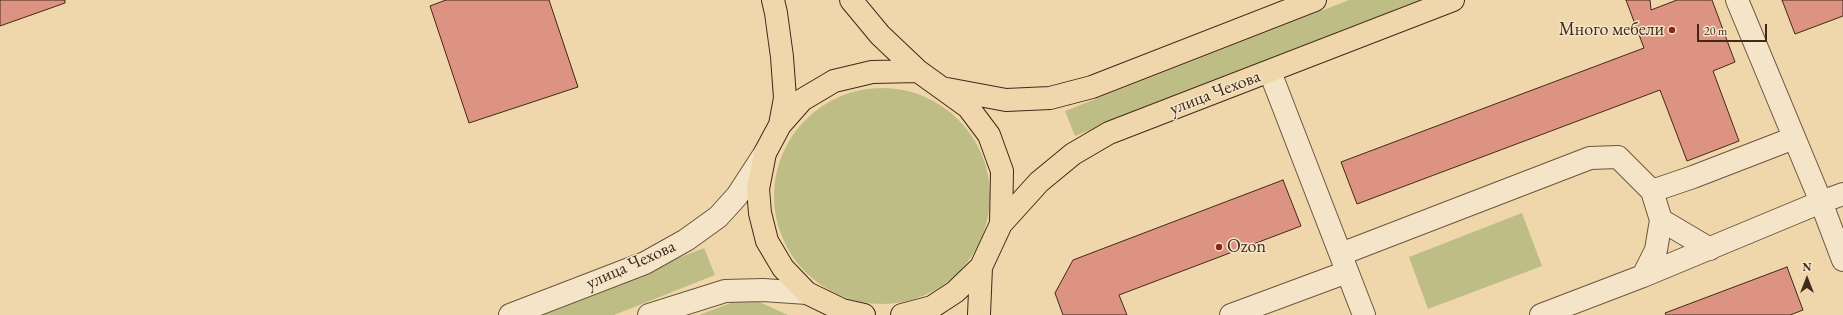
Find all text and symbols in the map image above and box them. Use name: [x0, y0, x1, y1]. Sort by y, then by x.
scale bar: [1699, 16, 1769, 42]
place label: Много мебели: [1559, 19, 1664, 41]
text: 20 m: [1704, 23, 1727, 39]
marker: Много мебели: [1667, 25, 1677, 35]
street label: улица Чехова: [1167, 66, 1263, 120]
street label: улица Чехова: [583, 236, 679, 294]
place label: Ozon: [1227, 236, 1266, 258]
marker: Ozon: [1214, 242, 1224, 252]
north arrow: [1787, 259, 1827, 299]
text: N: [1803, 260, 1811, 274]

